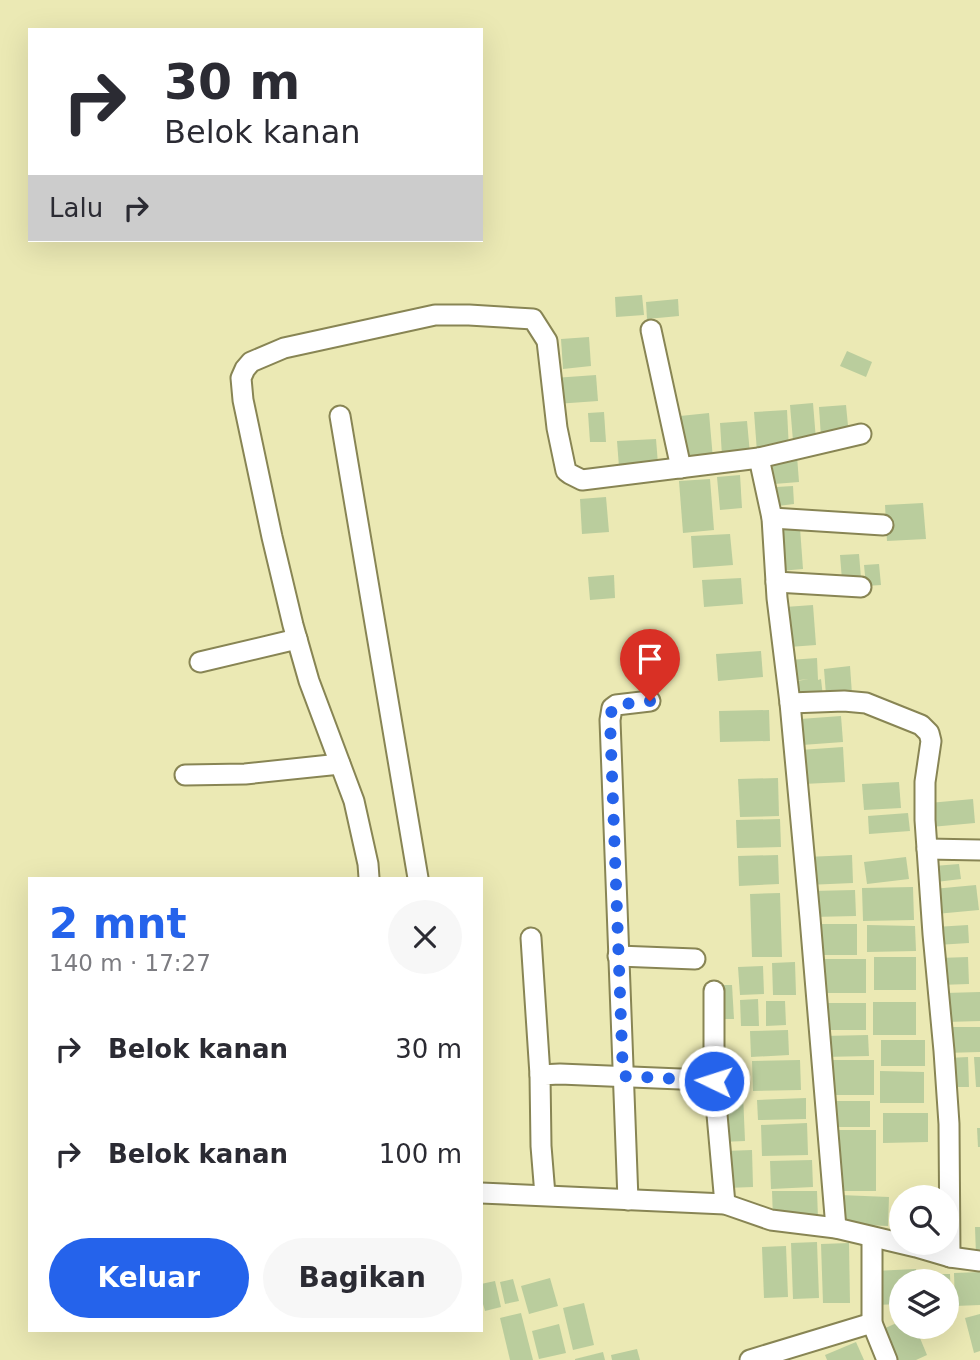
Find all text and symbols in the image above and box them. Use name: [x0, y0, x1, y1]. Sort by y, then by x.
text: 30 m: [164, 54, 300, 111]
icon: right: [49, 56, 140, 147]
text: Belok kanan: [164, 113, 361, 151]
icon: right: [117, 189, 155, 227]
text: Lalu: [49, 193, 103, 223]
pin: [620, 629, 680, 701]
icon: arrive: [631, 640, 669, 678]
text: 2 mnt: [49, 899, 187, 948]
button: close: [388, 900, 462, 974]
text: 140 m · 17:27: [49, 950, 211, 976]
icon: right: [49, 1030, 87, 1068]
text: Belok kanan: [108, 1034, 288, 1064]
text: 30 m: [395, 1034, 462, 1064]
position arrow: [677, 1044, 751, 1118]
icon: right: [49, 1135, 87, 1173]
text: Belok kanan: [108, 1139, 288, 1169]
text: 100 m: [379, 1139, 462, 1169]
map controls: [889, 1185, 959, 1339]
button: search: [889, 1185, 959, 1255]
button: Keluar: [49, 1238, 249, 1318]
button: Bagikan: [263, 1238, 462, 1318]
button: layers: [889, 1269, 959, 1339]

